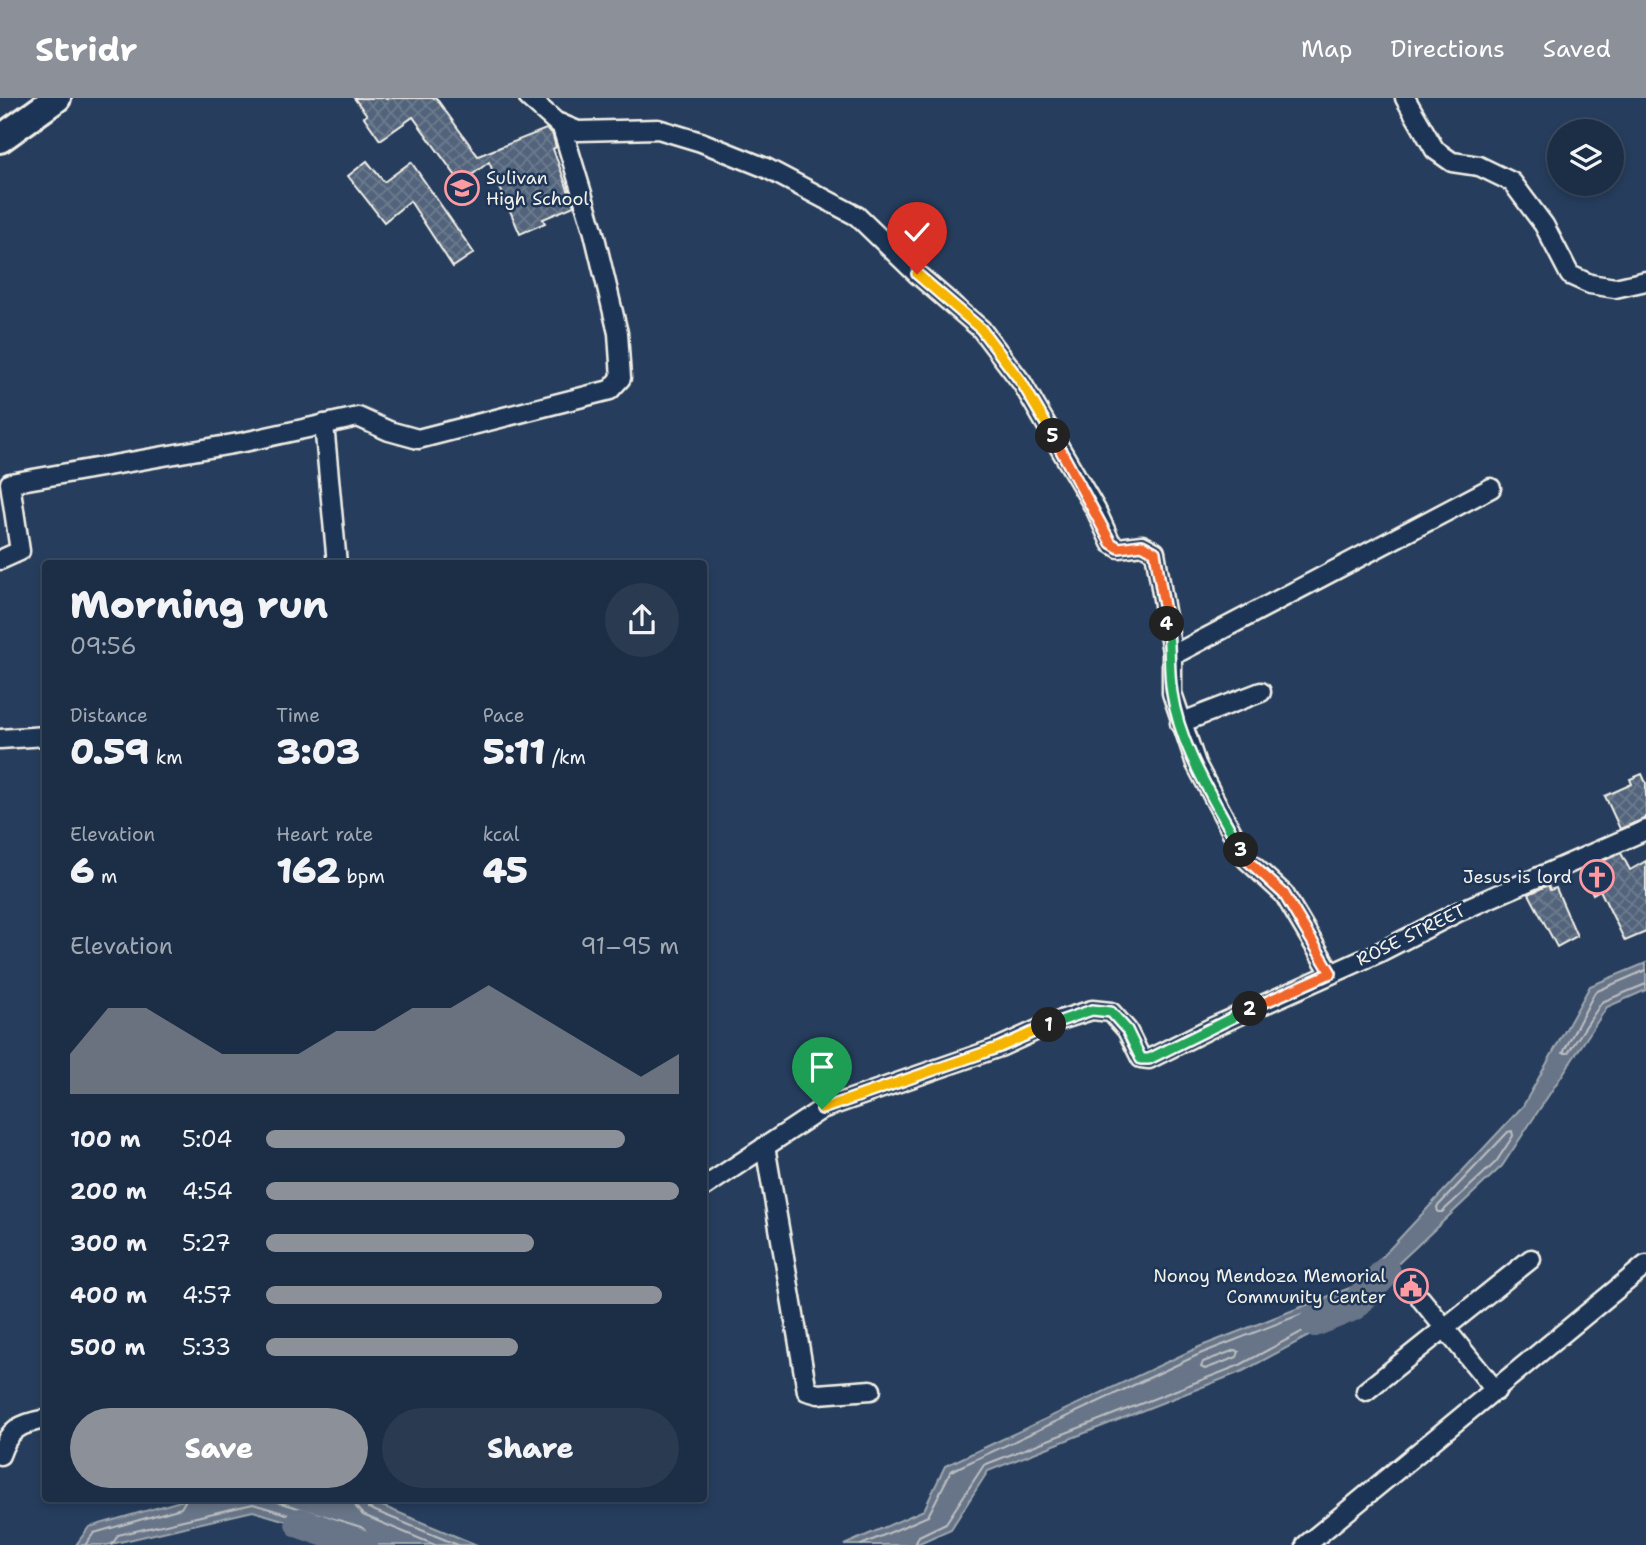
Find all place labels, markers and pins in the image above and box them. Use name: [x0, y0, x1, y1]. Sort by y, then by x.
place label: Sulivan High School: [486, 166, 589, 211]
school or university icon: Sulivan High School: [443, 169, 481, 207]
pin: [887, 202, 947, 274]
pin: 5: [1036, 418, 1070, 454]
pin: 4: [1150, 606, 1184, 642]
pin: 3: [1224, 832, 1258, 868]
church icon: Jesus is lord: [1578, 858, 1616, 896]
place label: Jesus is lord: [1463, 865, 1572, 889]
pin: 2: [1232, 992, 1268, 1026]
pin: 1: [1032, 1007, 1066, 1042]
pin: [792, 1037, 852, 1109]
place label: Nonoy Mendoza Memorial Community Center: [1153, 1264, 1387, 1309]
public building icon: Nonoy Mendoza Memorial Community Center: [1392, 1267, 1430, 1305]

